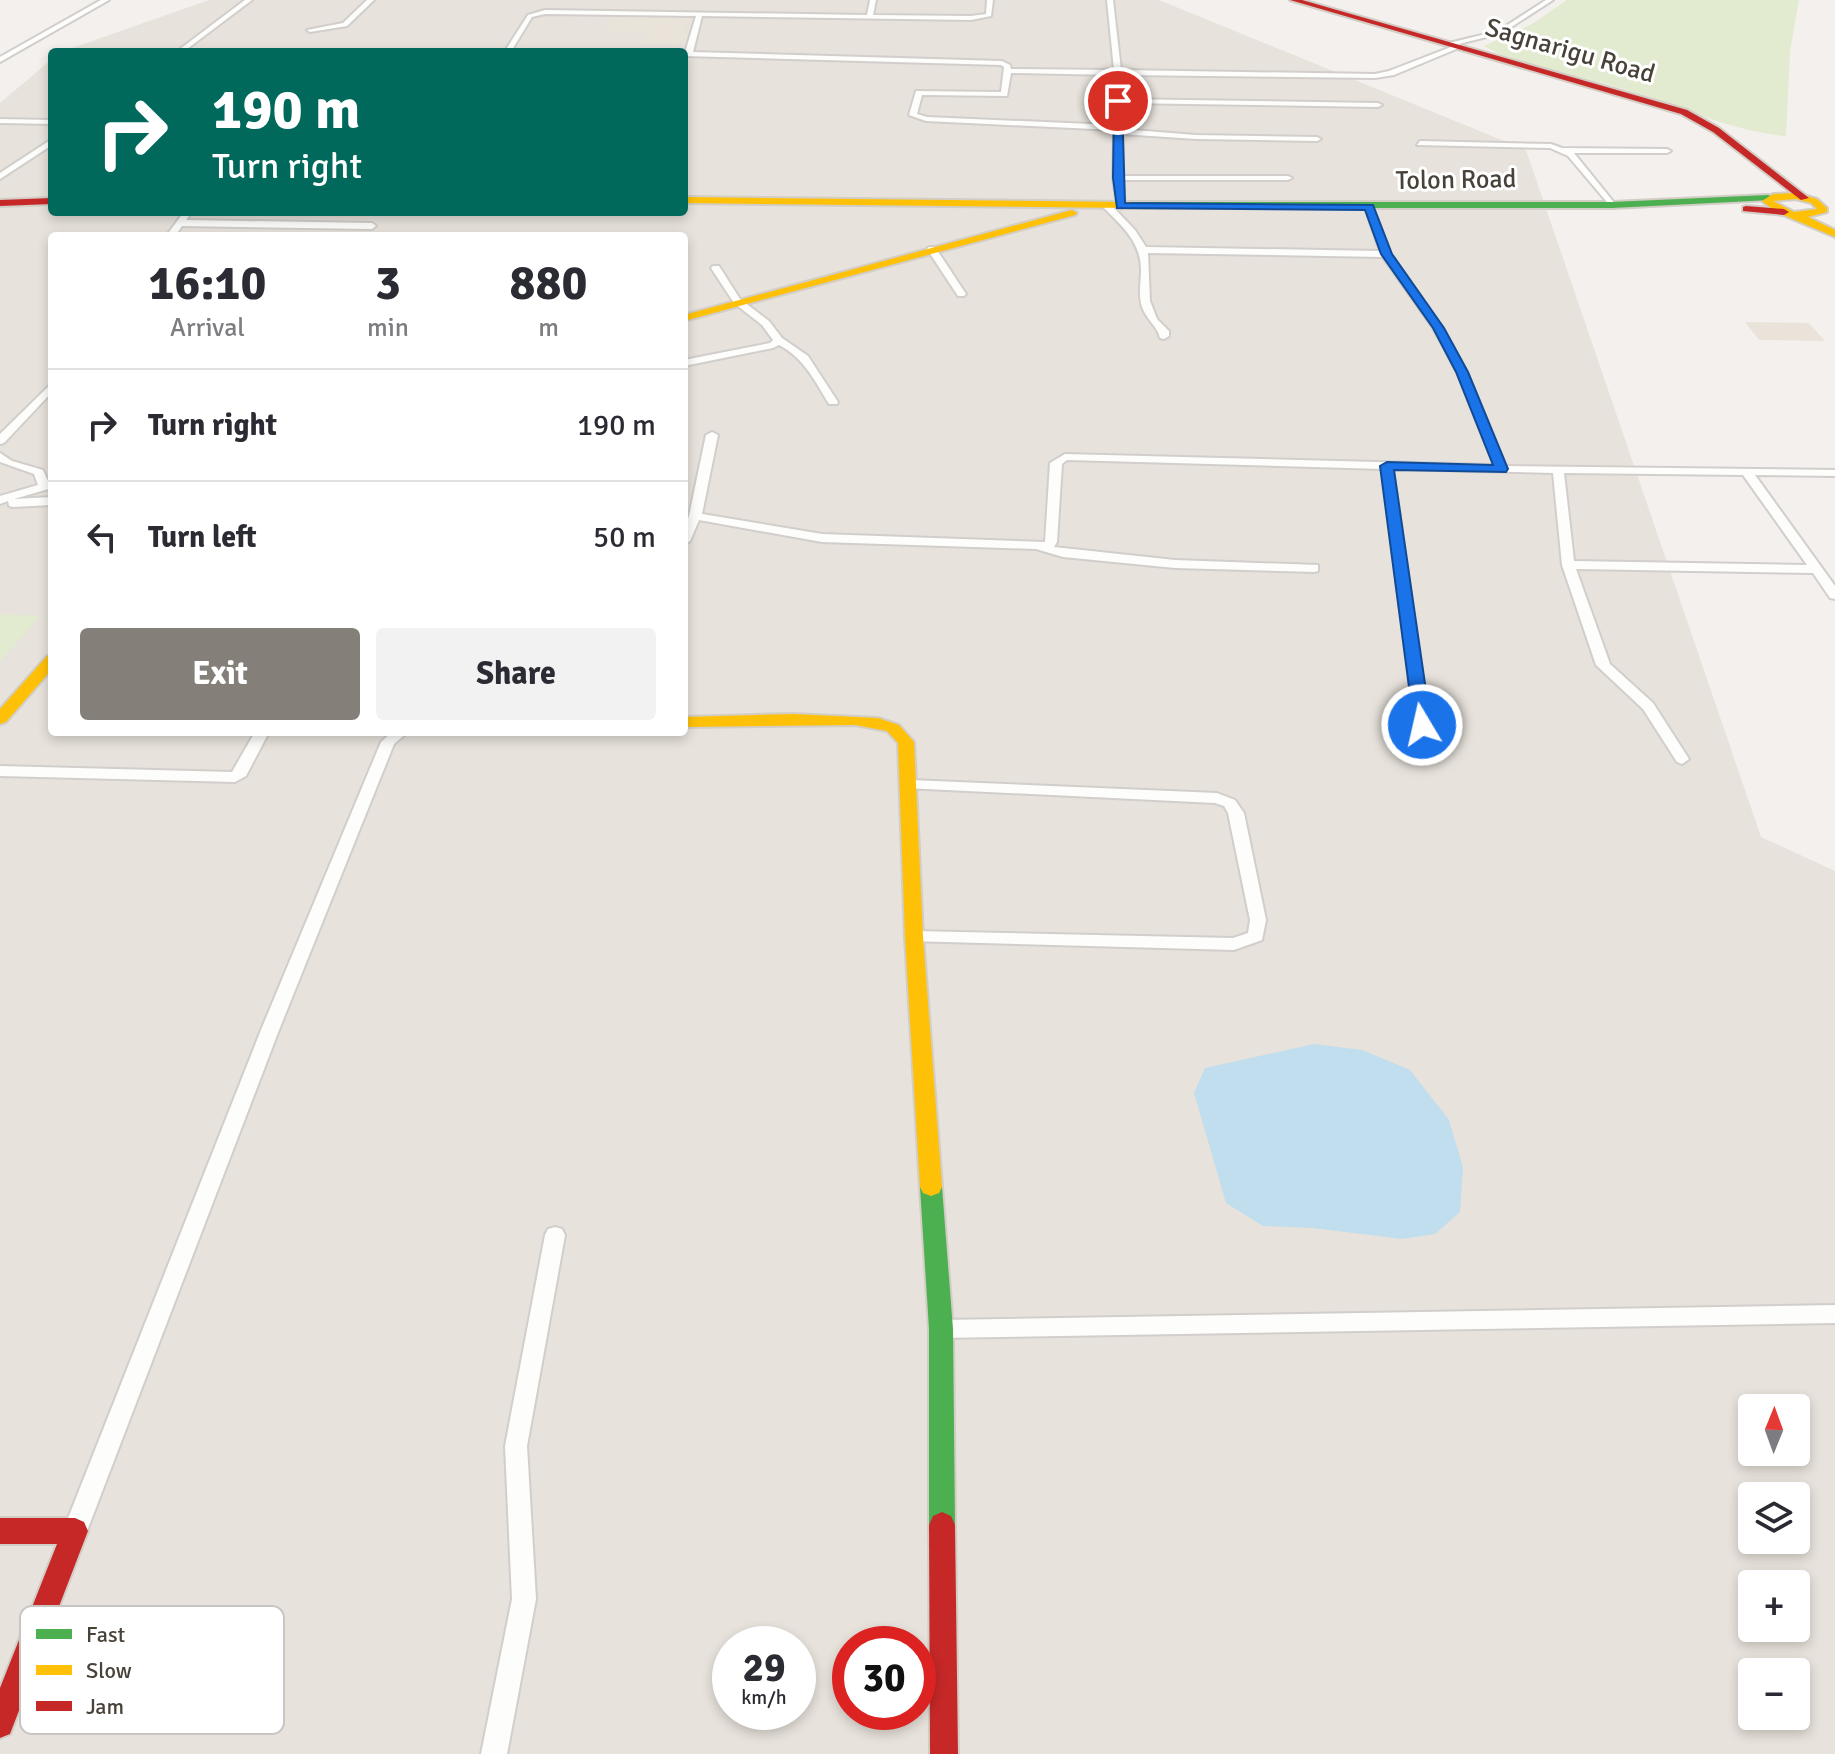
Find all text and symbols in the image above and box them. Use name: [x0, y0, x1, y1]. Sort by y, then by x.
street label: Sagnarigu Road: [1481, 12, 1659, 90]
pin: [1084, 67, 1152, 135]
text: 190 m: [212, 75, 360, 144]
icon: arrive: [1096, 79, 1140, 123]
icon: right: [80, 80, 184, 184]
text: Turn right: [212, 144, 362, 189]
street label: Tolon Road: [1395, 163, 1517, 197]
text: 16:10: [149, 254, 266, 313]
text: 3: [375, 254, 401, 313]
text: 880: [510, 254, 587, 313]
text: Arrival: [170, 312, 245, 344]
text: min: [367, 312, 409, 344]
text: m: [538, 312, 559, 344]
icon: right: [80, 403, 124, 447]
text: Turn right: [148, 407, 277, 444]
text: 190 m: [577, 407, 656, 444]
icon: left: [80, 515, 124, 559]
text: Turn left: [148, 519, 257, 556]
text: 50 m: [593, 519, 656, 556]
button: Exit: [80, 628, 360, 720]
button: Share: [376, 628, 656, 720]
position arrow: [1380, 683, 1464, 767]
north arrow: [1738, 1394, 1810, 1466]
map controls: [1738, 1394, 1810, 1730]
button: layers: [1738, 1482, 1810, 1554]
button: +: [1738, 1570, 1810, 1642]
legend: [20, 1606, 284, 1734]
text: Fast: [86, 1621, 126, 1648]
speed limit sign: 30: [832, 1626, 936, 1730]
text: 29: [742, 1643, 786, 1693]
text: Slow: [86, 1657, 132, 1684]
button: −: [1738, 1658, 1810, 1730]
text: km/h: [741, 1685, 787, 1710]
text: Jam: [86, 1693, 124, 1720]

